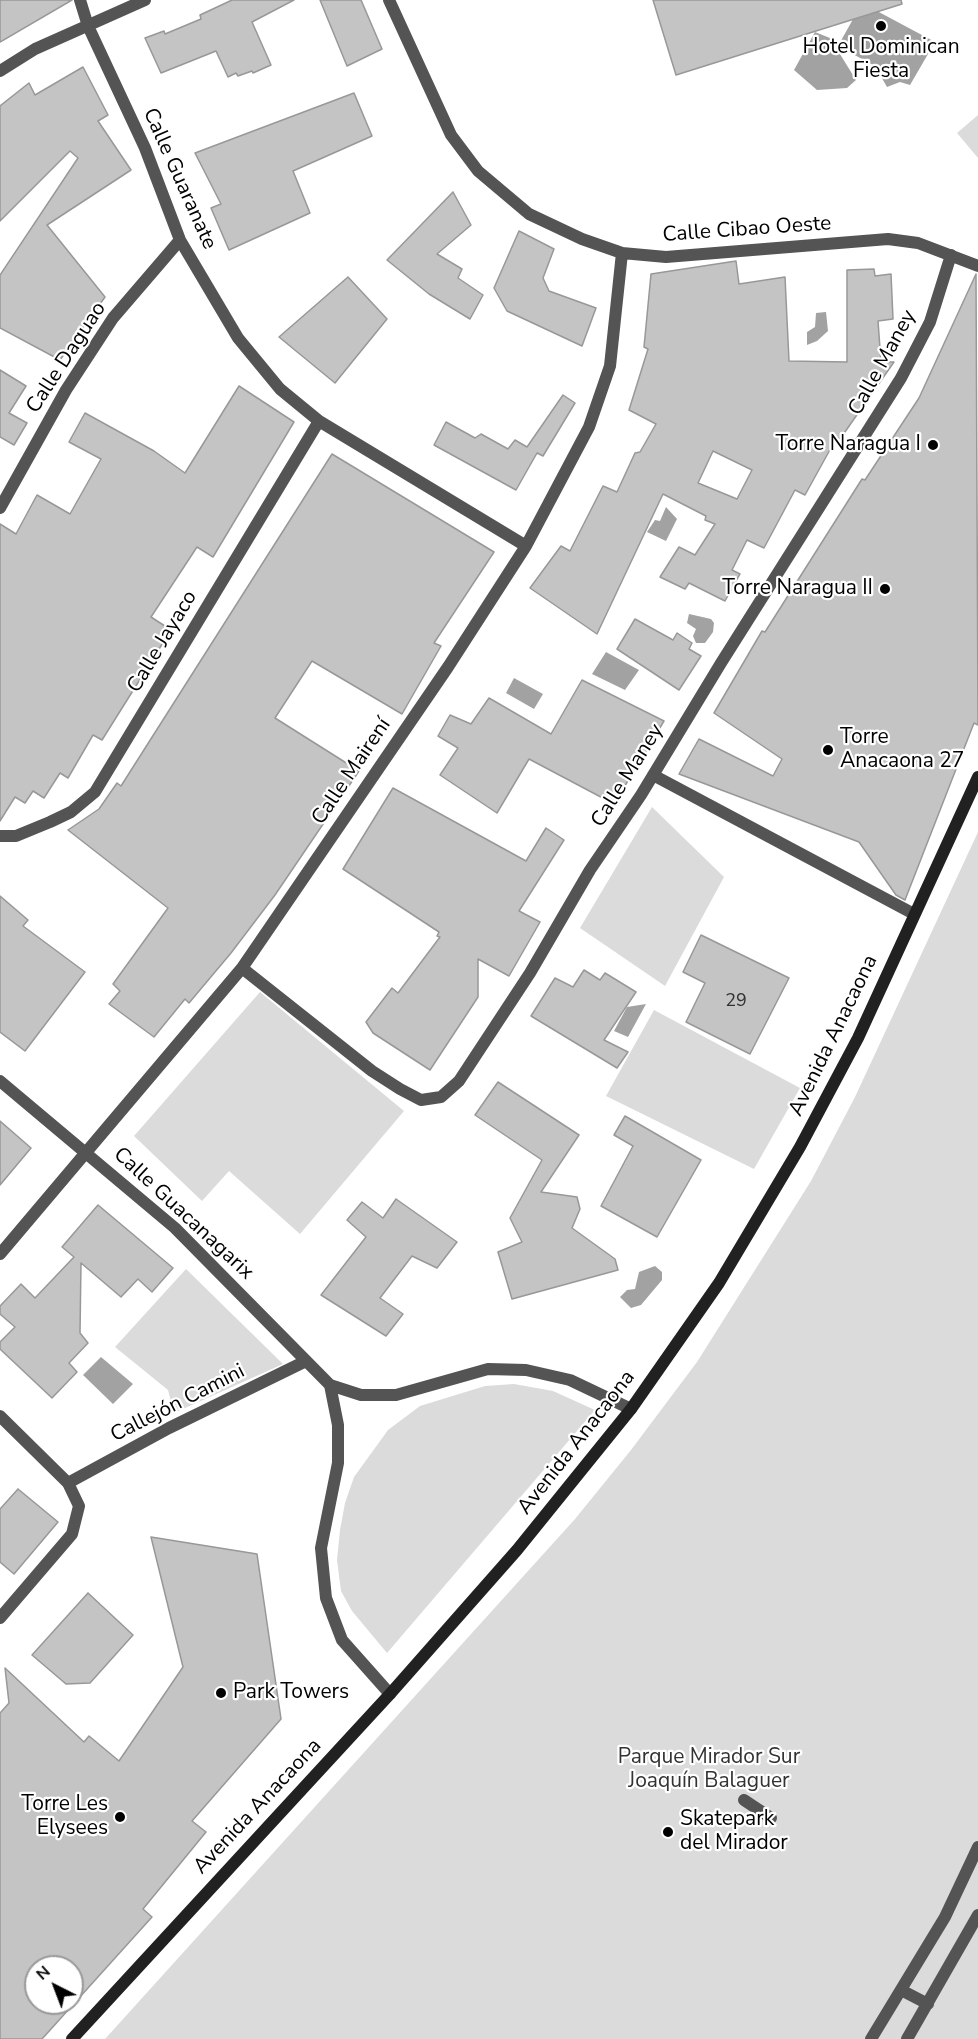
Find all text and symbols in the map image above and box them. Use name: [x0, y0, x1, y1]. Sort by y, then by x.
marker: Hotel Dominican Fiesta: [874, 19, 888, 33]
place label: Hotel Dominican Fiesta: [802, 35, 960, 85]
street label: Calle Guaranate: [137, 104, 221, 254]
street label: Calle Cibao Oeste: [662, 212, 832, 248]
street label: Calle Daguao: [22, 298, 112, 418]
street label: Calle Maney: [844, 306, 922, 420]
place label: Torre Naragua I: [776, 432, 921, 458]
marker: Torre Naragua I: [926, 438, 940, 452]
place label: Torre Naragua II: [722, 576, 873, 602]
marker: Torre Naragua II: [878, 582, 892, 596]
street label: Calle Jayaco: [123, 586, 203, 698]
street label: Calle Mairení: [307, 714, 397, 830]
street label: Calle Maney: [586, 720, 670, 832]
place label: Torre Anacaona 27: [840, 725, 964, 775]
marker: Torre Anacaona 27: [821, 743, 835, 757]
street label: Avenida Anacaona: [784, 951, 884, 1121]
house number: 29: [725, 991, 747, 1013]
street label: Calle Guacanagarix: [108, 1143, 258, 1285]
street label: Callejón Camini: [107, 1359, 249, 1449]
street label: Avenida Anacaona: [513, 1366, 641, 1520]
place label: Park Towers: [233, 1680, 349, 1706]
marker: Park Towers: [214, 1686, 228, 1700]
street label: Avenida Anacaona: [189, 1734, 327, 1880]
park label: Parque Mirador Sur Joaquín Balaguer: [618, 1745, 800, 1795]
place label: Torre Les Elysees: [21, 1792, 108, 1842]
place label: Skatepark del Mirador: [680, 1807, 788, 1857]
marker: Torre Les Elysees: [113, 1810, 127, 1824]
marker: Skatepark del Mirador: [661, 1825, 675, 1839]
north arrow: [24, 1955, 84, 2015]
text: N: [31, 1961, 55, 1985]

